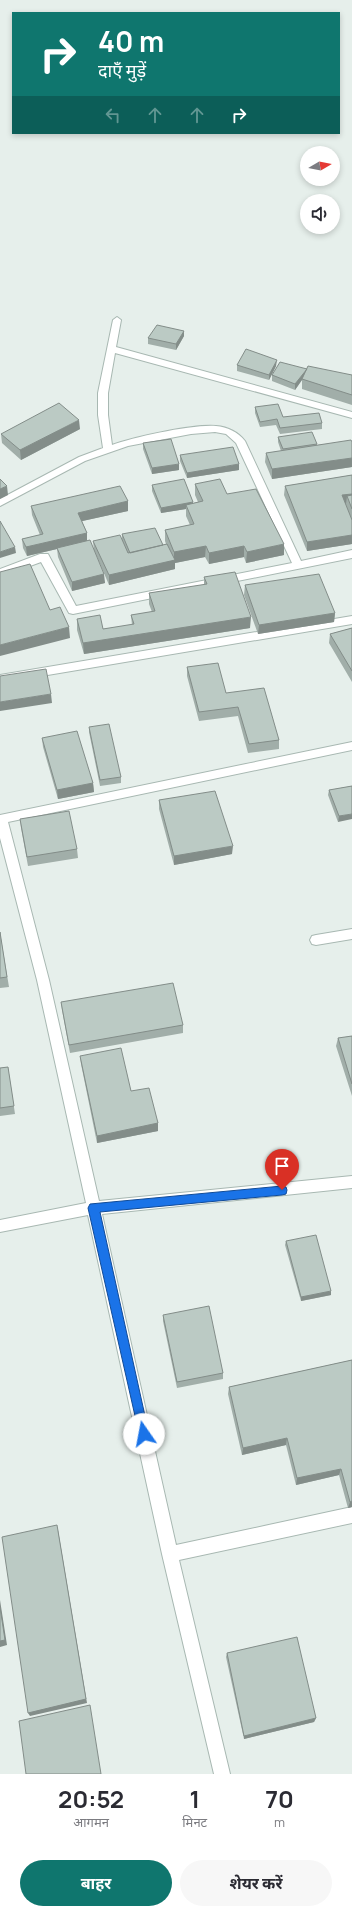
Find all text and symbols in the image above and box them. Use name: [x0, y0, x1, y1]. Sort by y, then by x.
text: 40 m: [98, 22, 164, 60]
icon: right: [32, 28, 84, 80]
text: दाएँ मुड़ें: [98, 58, 146, 82]
icon: left: [102, 104, 124, 126]
icon: ahead: [144, 104, 166, 126]
icon: ahead: [186, 104, 208, 126]
icon: right: [228, 104, 250, 126]
north arrow: [300, 146, 340, 186]
map controls: [300, 146, 340, 234]
button: sound: [300, 194, 340, 234]
pin: [265, 1149, 299, 1190]
icon: arrive: [271, 1155, 293, 1177]
position arrow: [123, 1413, 165, 1455]
text: 20:52: [58, 1782, 124, 1815]
text: 1: [189, 1782, 200, 1815]
text: 70: [265, 1782, 294, 1815]
text: आगमन: [73, 1813, 109, 1831]
text: मिनट: [182, 1813, 207, 1831]
text: m: [274, 1813, 285, 1831]
button: बाहर: [20, 1860, 172, 1906]
button: शेयर करें: [180, 1860, 332, 1906]

